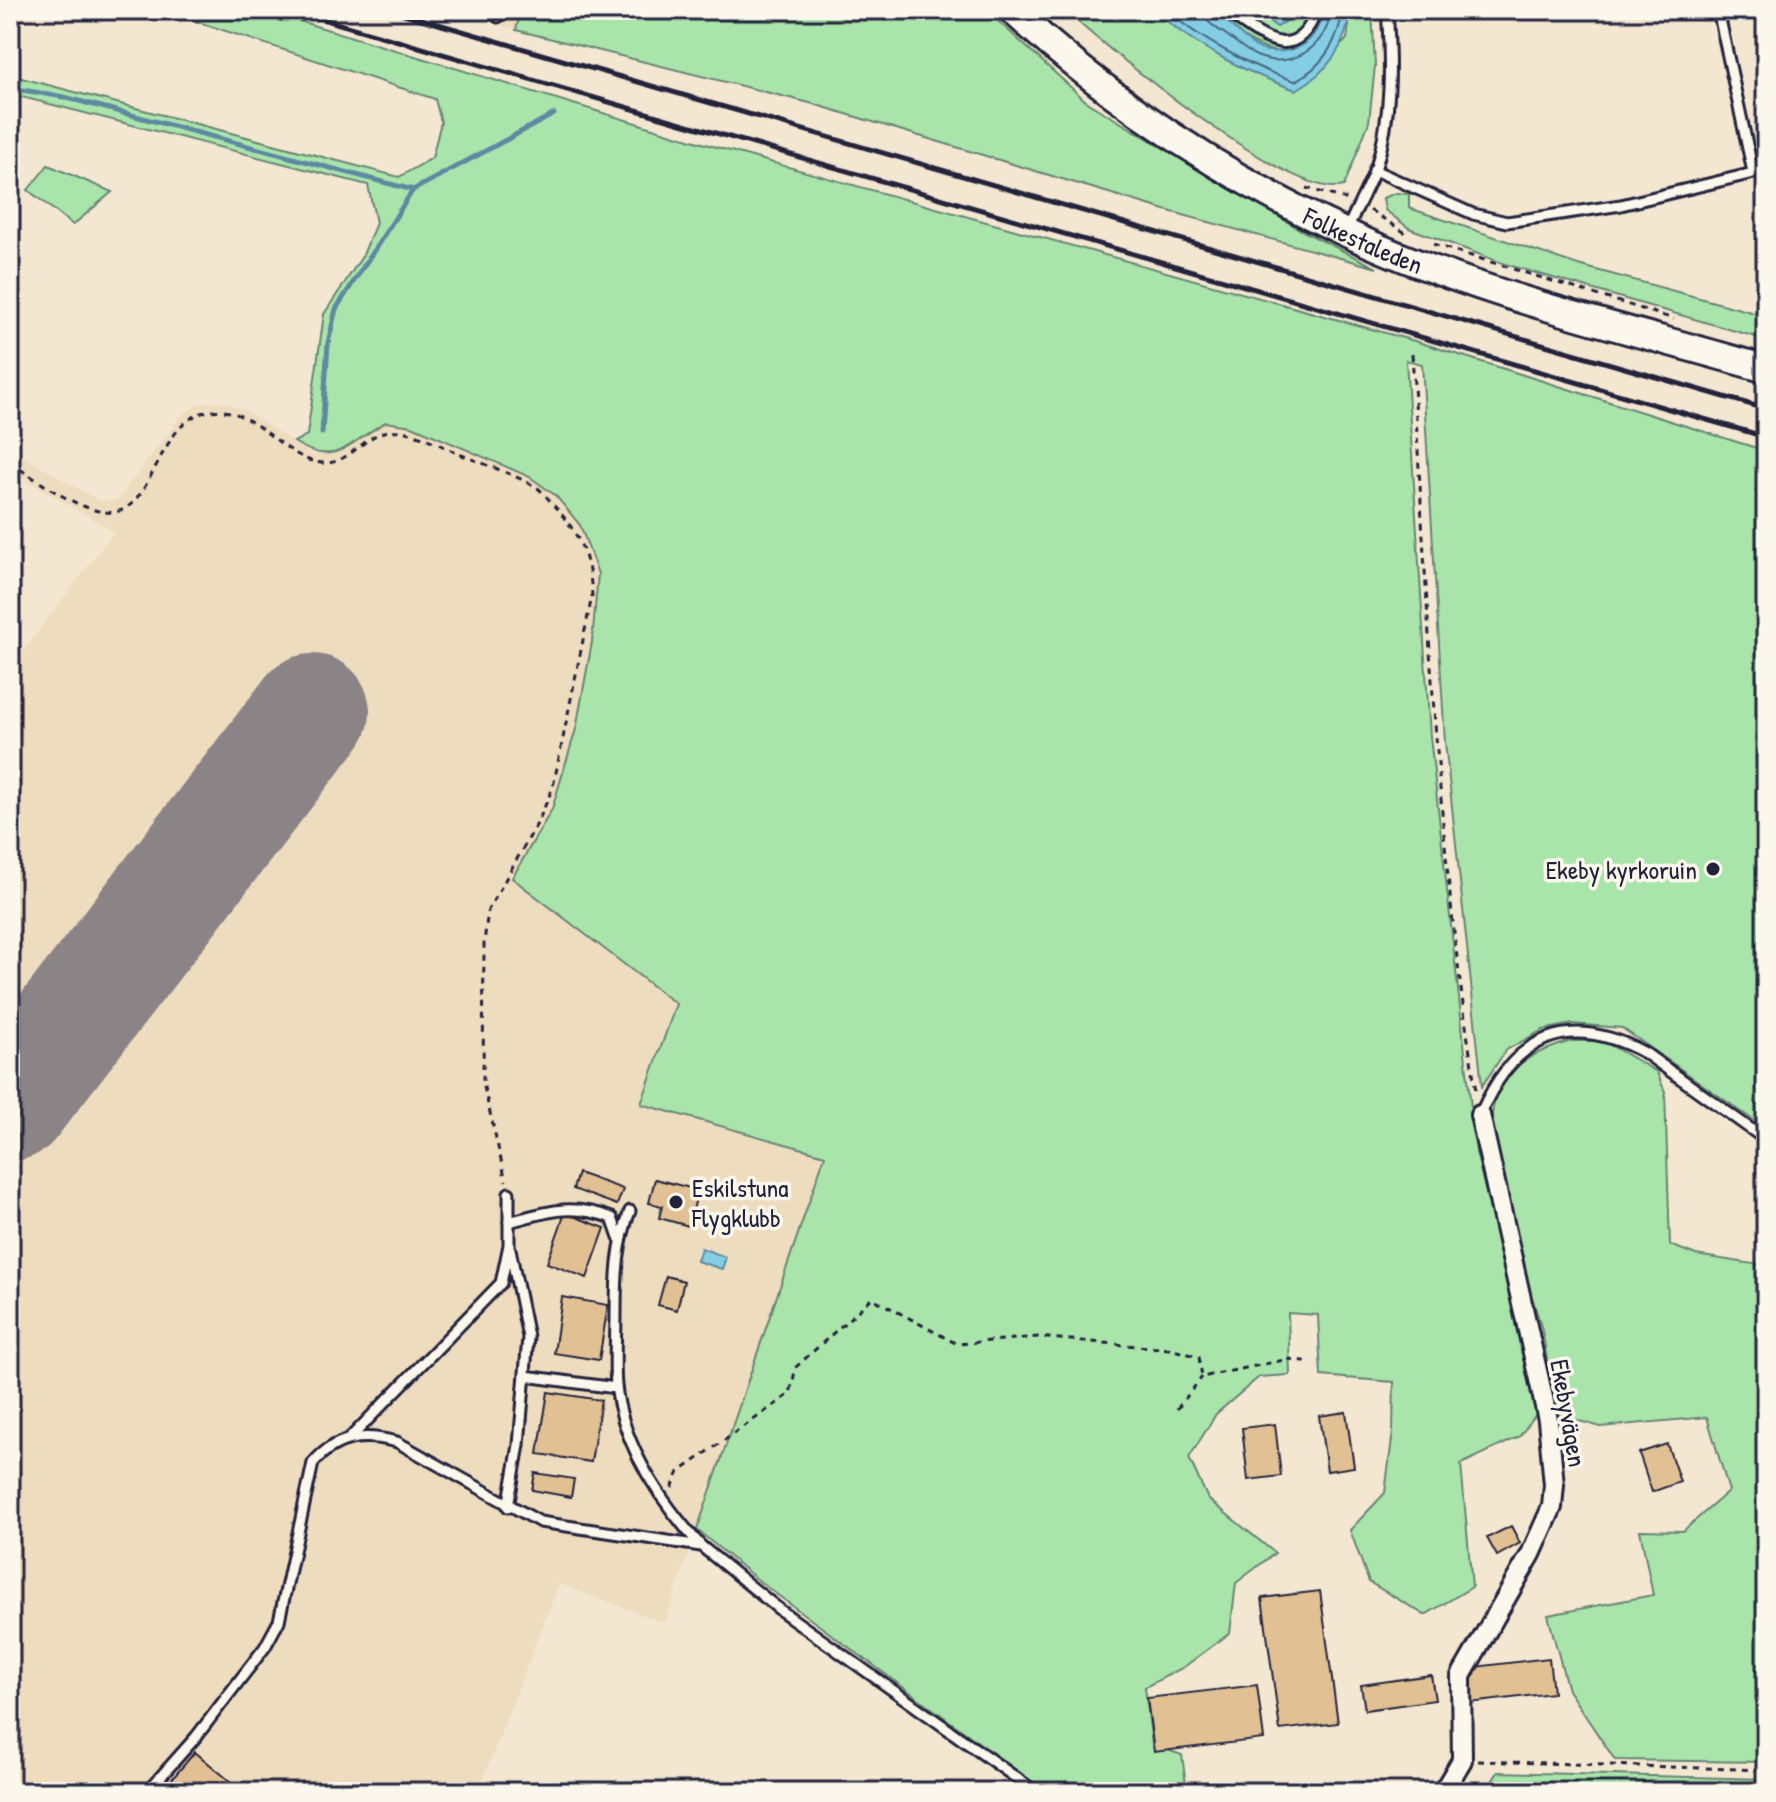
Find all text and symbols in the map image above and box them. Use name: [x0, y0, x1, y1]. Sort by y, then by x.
street label: Folkestaleden: [1297, 197, 1428, 281]
place label: Ekeby kyrkoruin: [1546, 852, 1697, 887]
marker: Ekeby kyrkoruin: [1704, 860, 1722, 878]
place label: Eskilstuna Flygklubb: [691, 1170, 788, 1235]
marker: Eskilstuna Flygklubb: [667, 1193, 685, 1211]
street label: Ekebyvägen: [1542, 1356, 1596, 1470]

